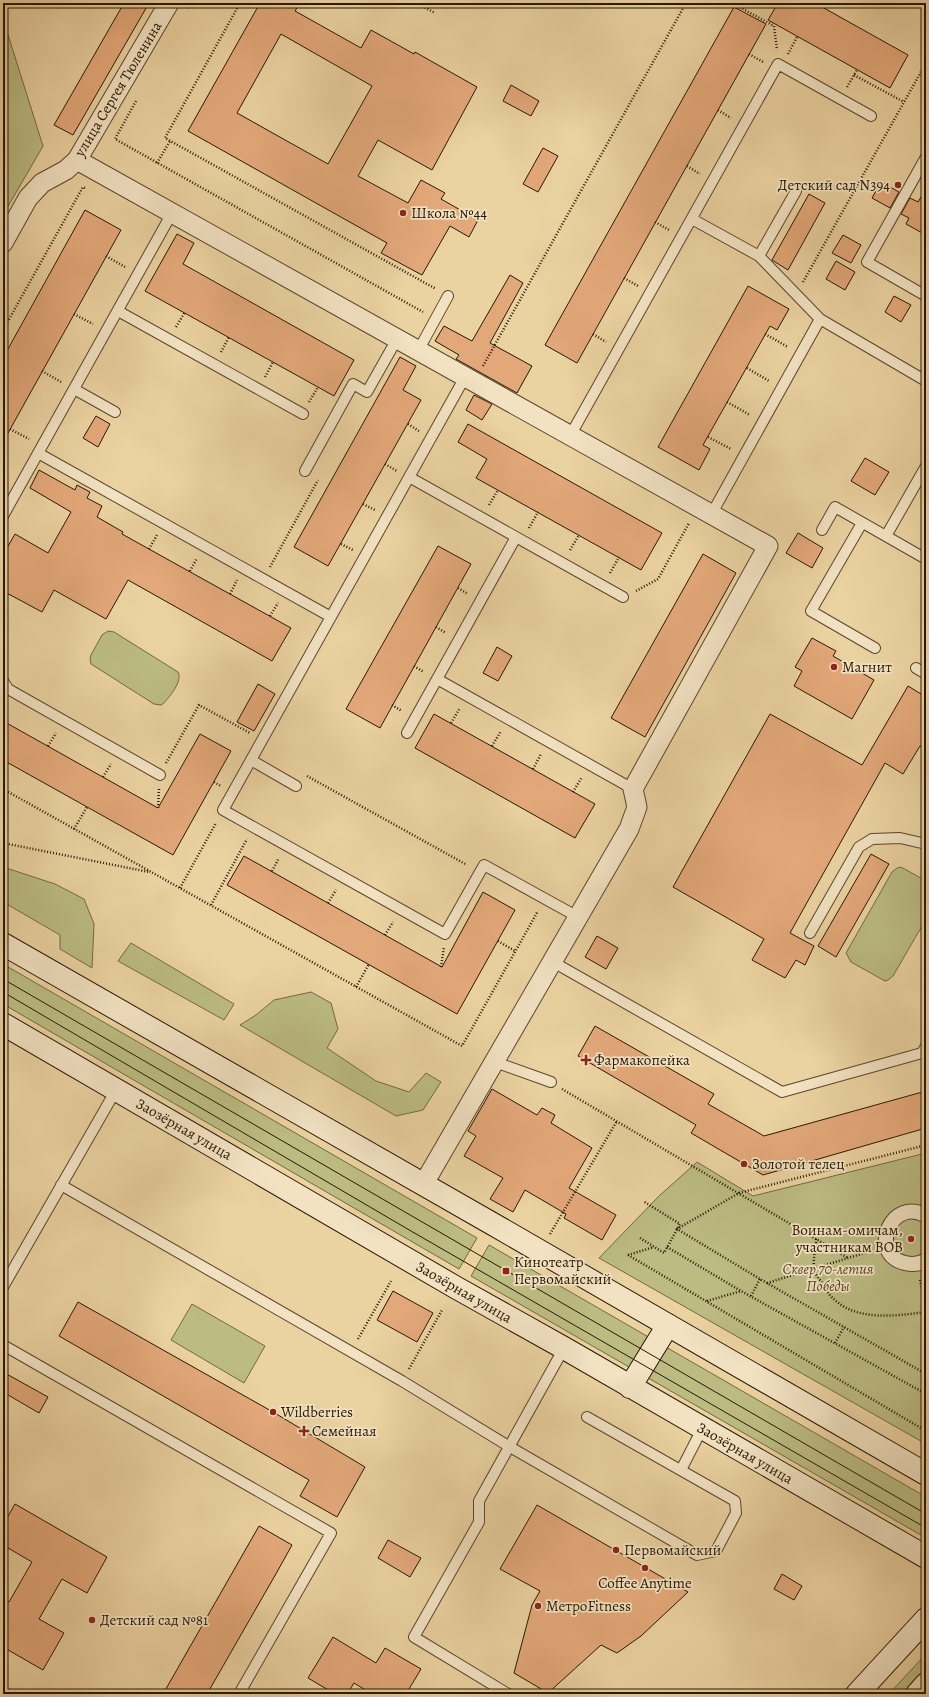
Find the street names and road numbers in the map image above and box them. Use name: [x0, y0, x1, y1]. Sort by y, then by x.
street label: улица Сергея Тюленина: [69, 18, 166, 161]
street label: Заозёрная улица: [132, 1093, 236, 1165]
street label: Заозёрная улица: [412, 1256, 516, 1328]
street label: Заозёрная улица: [693, 1417, 797, 1489]

